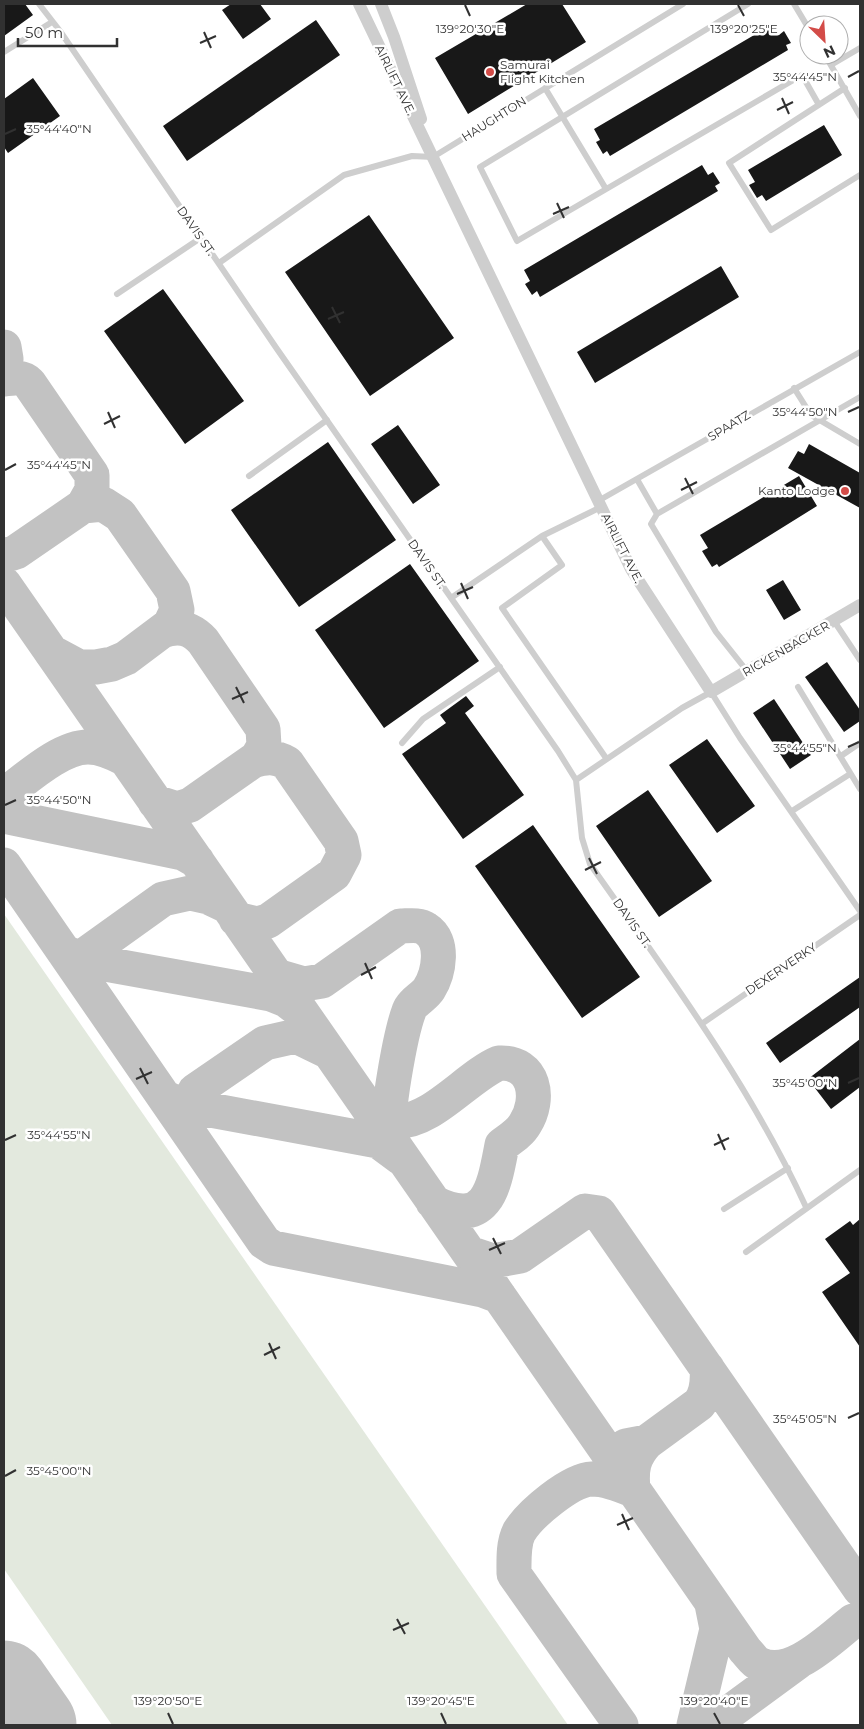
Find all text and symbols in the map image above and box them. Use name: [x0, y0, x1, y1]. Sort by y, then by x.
scale bar: [18, 15, 116, 47]
north arrow: [799, 15, 849, 65]
text: 139°20'30"E: [436, 21, 504, 36]
text: 139°20'25"E: [710, 21, 778, 36]
text: 50 m: [25, 23, 63, 42]
text: N: [821, 41, 838, 62]
street label: AIRLIFT AVE.: [372, 42, 419, 117]
place label: Samurai Flight Kitchen: [500, 57, 585, 86]
marker: Samurai Flight Kitchen: [484, 66, 496, 78]
text: 35°44'45"N: [773, 69, 837, 84]
street label: HAUGHTON: [459, 93, 529, 144]
text: 35°44'40"N: [26, 121, 92, 136]
street label: DAVIS ST.: [174, 203, 219, 258]
text: 35°44'50"N: [773, 404, 837, 419]
street label: SPAATZ: [705, 407, 753, 444]
text: 35°44'45"N: [27, 457, 91, 472]
place label: Kanto Lodge: [758, 483, 835, 498]
marker: Kanto Lodge: [839, 485, 851, 497]
street label: AIRLIFT AVE.: [598, 510, 646, 585]
street label: DAVIS ST.: [405, 536, 450, 591]
street label: RICKENBACKER: [739, 617, 832, 680]
text: 35°44'55"N: [773, 740, 837, 755]
text: 35°44'50"N: [27, 792, 91, 807]
street label: DAVIS ST.: [610, 895, 655, 950]
street label: DEXERVERKY: [742, 939, 819, 998]
text: 35°45'00"N: [772, 1075, 838, 1090]
text: 35°44'55"N: [27, 1127, 91, 1142]
text: 35°45'05"N: [773, 1411, 837, 1426]
text: 35°45'00"N: [26, 1463, 92, 1478]
text: 139°20'50"E: [134, 1693, 202, 1708]
text: 139°20'45"E: [407, 1693, 475, 1708]
text: 139°20'40"E: [679, 1693, 749, 1708]

